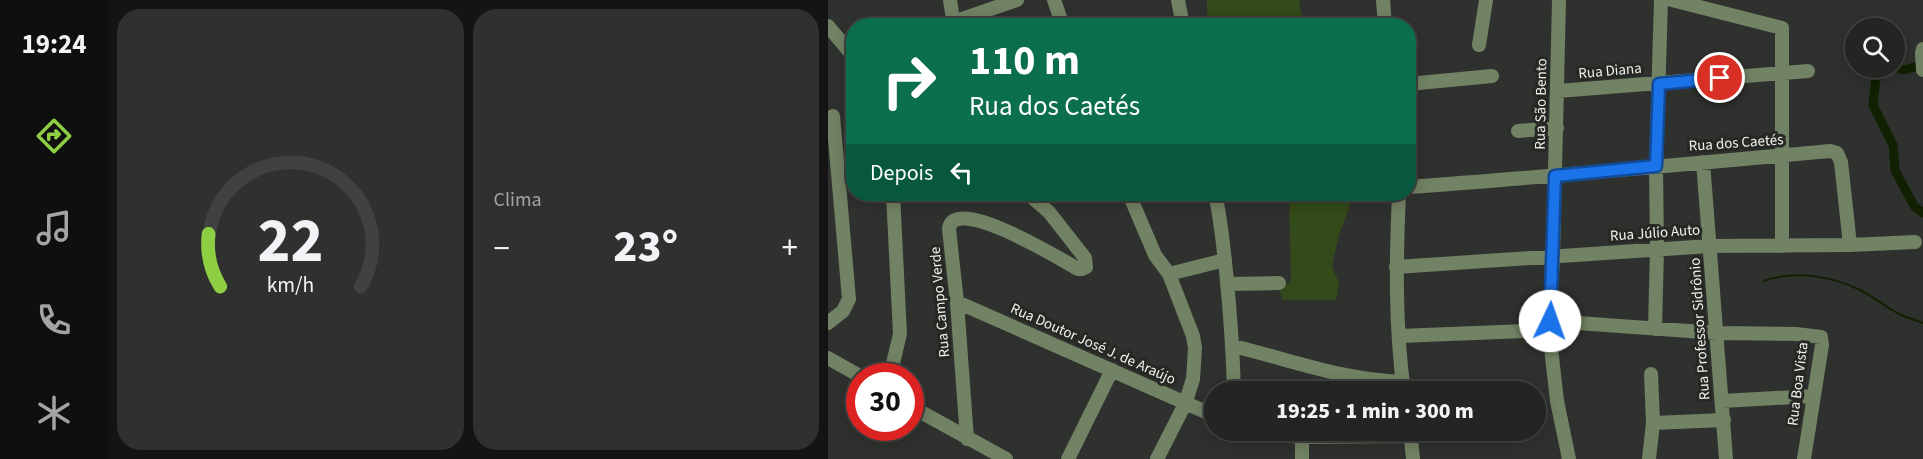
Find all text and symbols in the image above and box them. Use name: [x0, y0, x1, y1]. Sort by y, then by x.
map controls: [1845, 18, 1905, 78]
button: search: [1845, 18, 1905, 78]
text: 19:24: [21, 25, 87, 64]
text: 110 m: [969, 31, 1080, 91]
icon: right: [870, 42, 948, 120]
pin: [1694, 52, 1745, 103]
street label: Rua São Bento: [1530, 58, 1552, 150]
street label: Rua Diana: [1577, 58, 1643, 84]
icon: arrive: [1703, 61, 1736, 94]
text: Rua dos Caetés: [969, 87, 1140, 126]
icon: directions: [33, 115, 75, 157]
street label: Rua dos Caetés: [1688, 129, 1784, 157]
icon: left: [945, 156, 978, 189]
text: Depois: [870, 157, 933, 189]
text: Clima: [494, 186, 542, 214]
text: 22: [257, 197, 323, 286]
icon: music: [33, 207, 75, 249]
text: 23°: [613, 215, 678, 279]
street label: Rua Júlio Auto: [1609, 219, 1701, 247]
text: −: [494, 225, 510, 272]
text: +: [782, 225, 798, 272]
street label: Rua Campo Verde: [925, 246, 955, 358]
street label: Rua Professor Sidrônio: [1685, 257, 1715, 401]
text: km/h: [266, 270, 314, 301]
position arrow: [1518, 289, 1582, 353]
street label: Rua Doutor José J. de Araújo: [1007, 298, 1179, 390]
icon: phone: [33, 299, 75, 341]
street label: Rua Boa Vista: [1782, 341, 1814, 427]
speed limit sign: 30: [846, 363, 924, 441]
icon: climate: [33, 392, 75, 434]
text: 19:25 · 1 min · 300 m: [1276, 395, 1474, 427]

